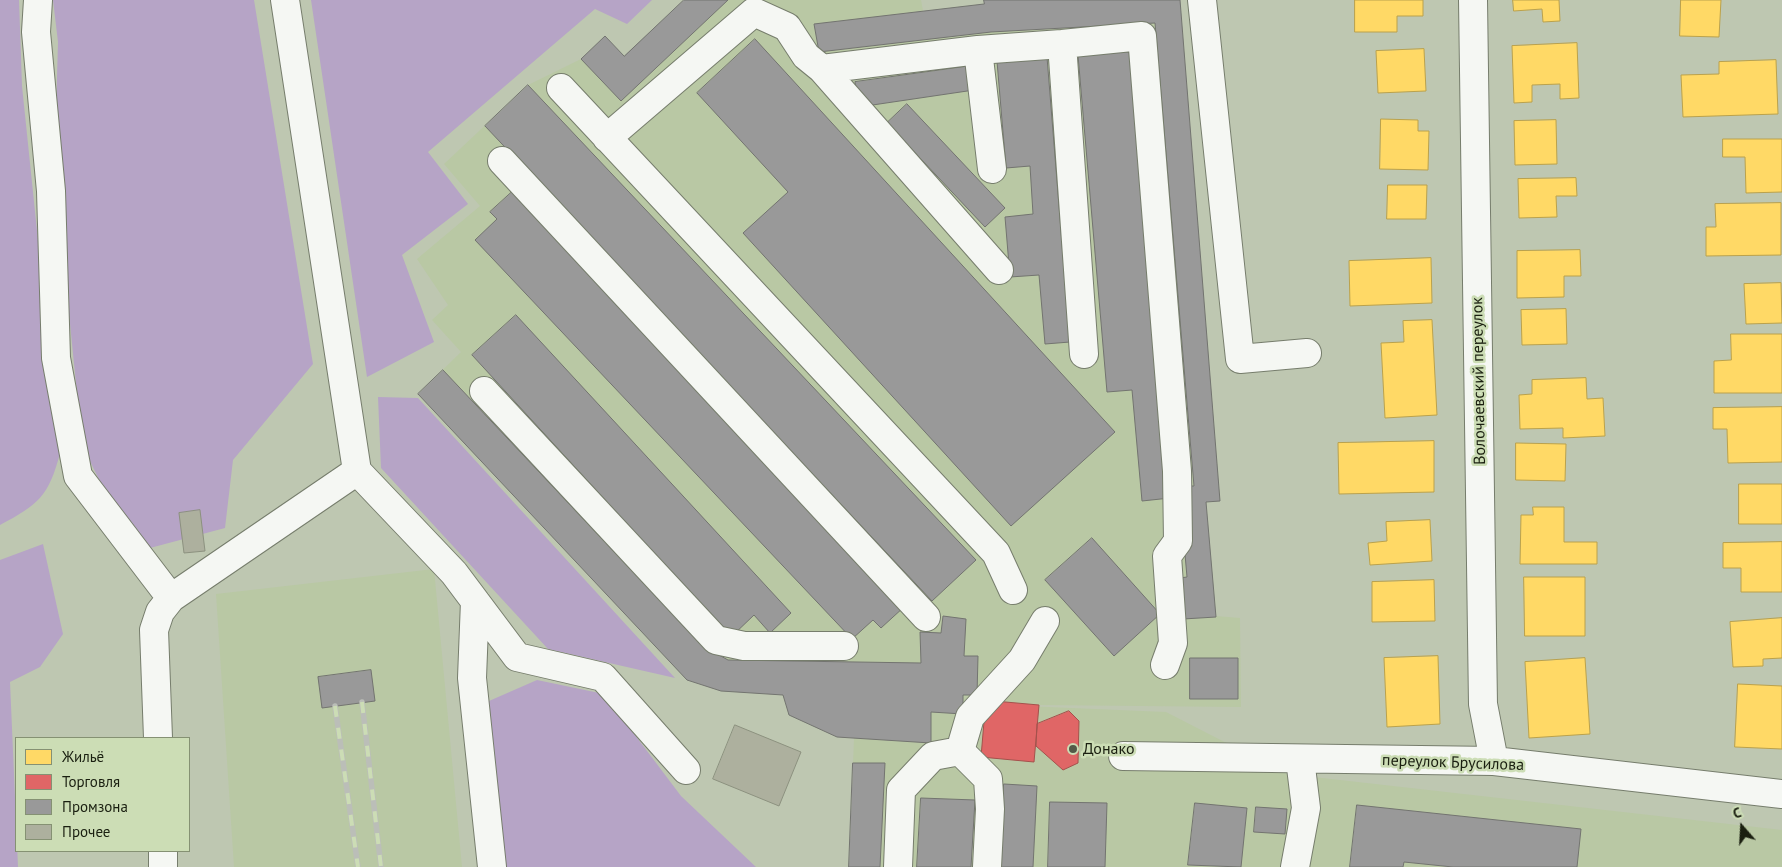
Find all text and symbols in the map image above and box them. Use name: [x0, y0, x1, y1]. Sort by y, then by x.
street label: Волочаевский переулок: [1468, 297, 1490, 465]
legend: [15, 737, 190, 852]
place label: Донако: [1083, 739, 1135, 759]
marker: Донако: [1067, 743, 1079, 755]
text: Жильё: [62, 747, 104, 766]
street label: переулок Брусилова: [1382, 751, 1524, 775]
text: Торговля: [62, 772, 120, 791]
text: Промзона: [62, 797, 128, 816]
north arrow: [1717, 802, 1767, 852]
text: С: [1730, 803, 1744, 823]
text: Прочее: [62, 822, 110, 841]

